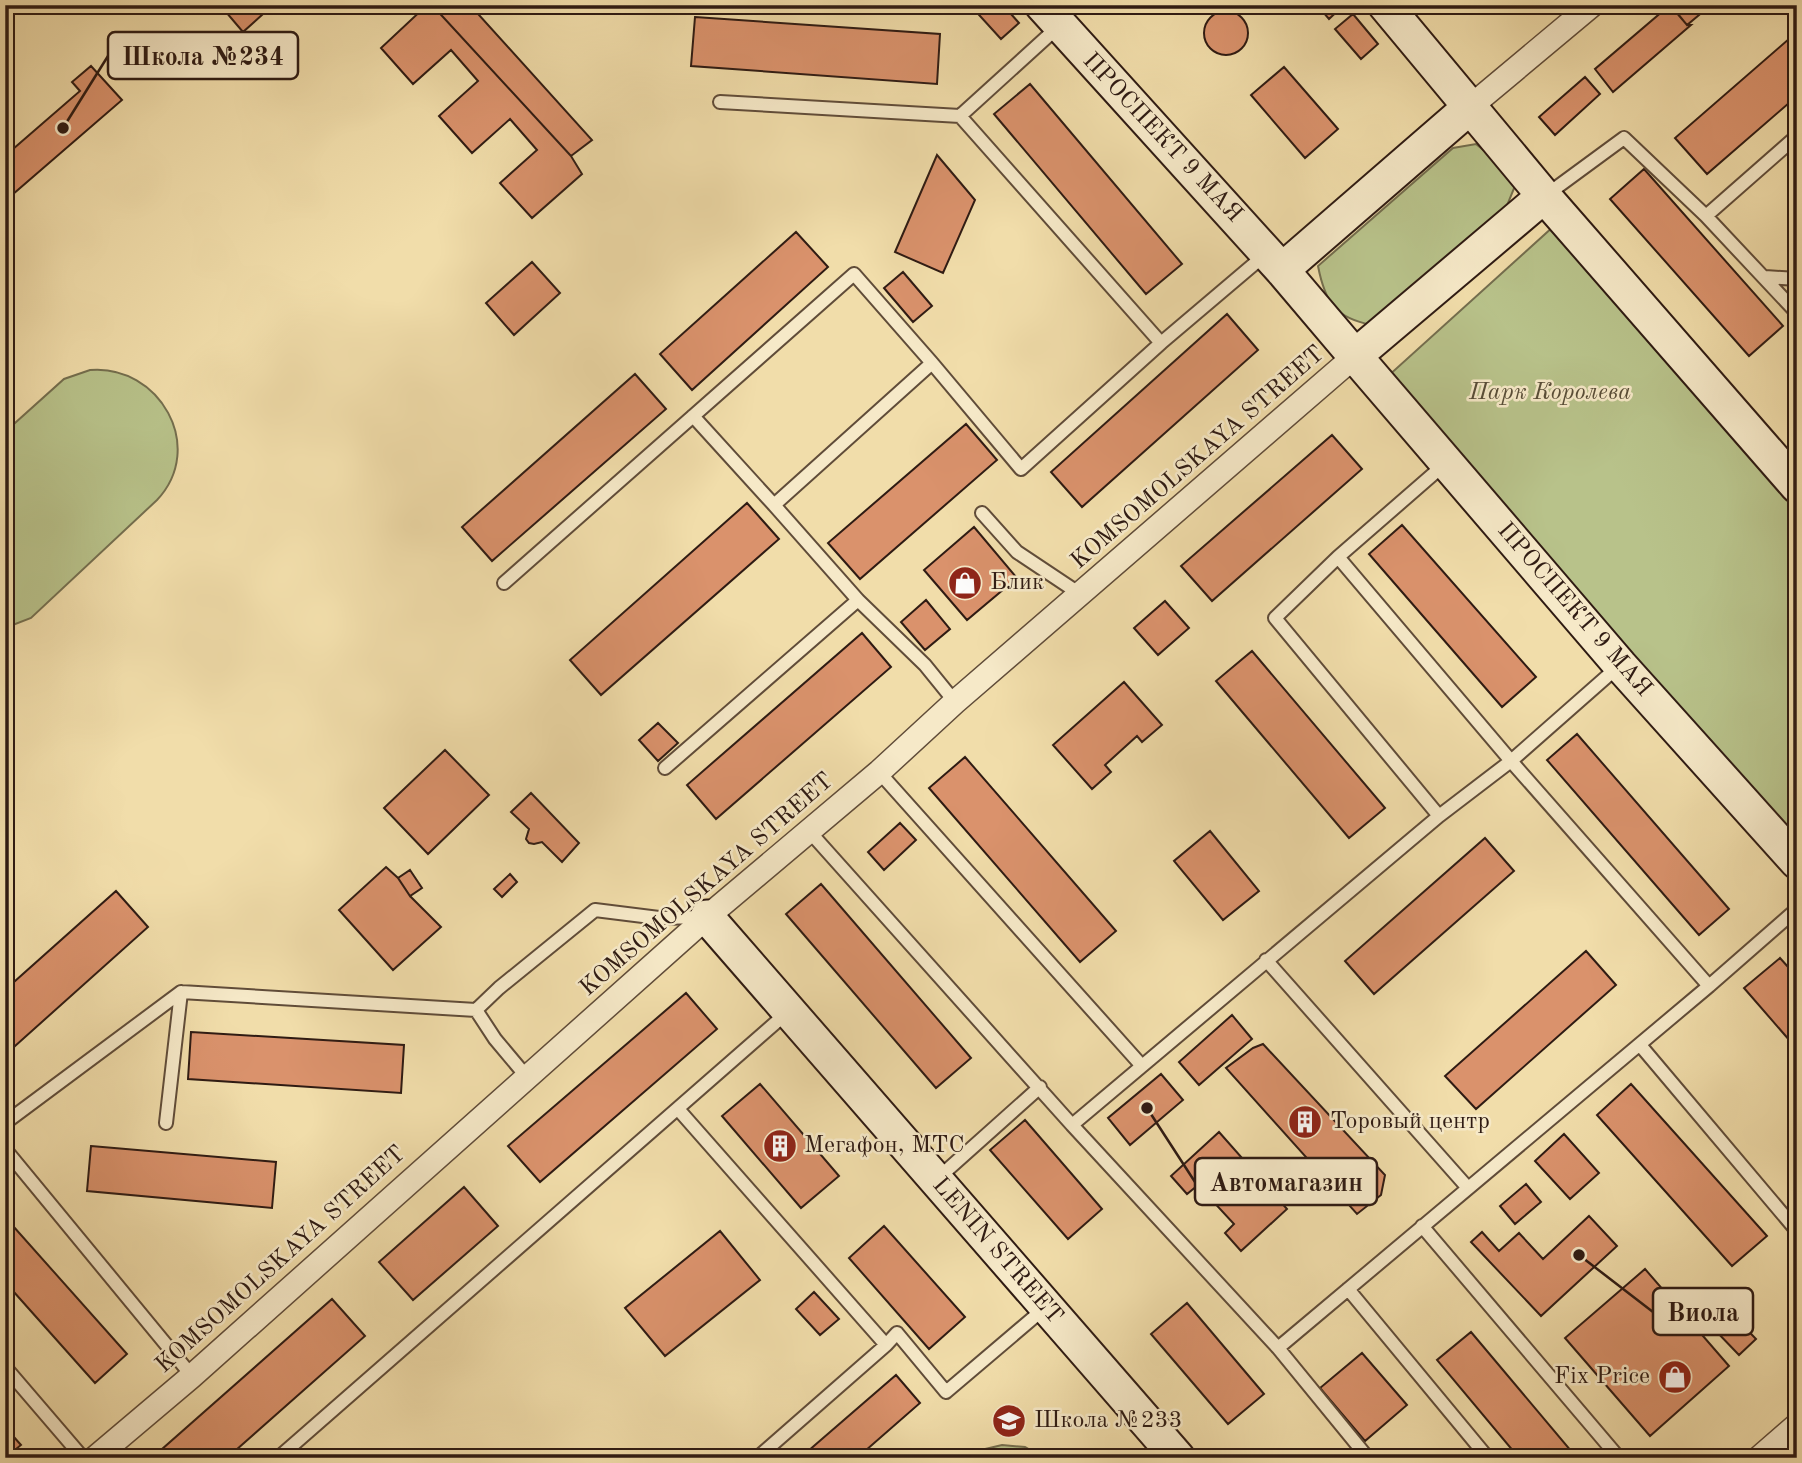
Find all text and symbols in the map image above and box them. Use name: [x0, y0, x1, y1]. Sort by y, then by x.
callout: Школа №234: [108, 32, 298, 79]
text: Школа №234: [122, 45, 284, 71]
street label: ПРОСПЕКТ 9 МАЯ: [1078, 49, 1246, 227]
street label: KOMSOMOLSKAYA STREET: [1067, 342, 1329, 574]
park label: Парк Королева: [1468, 381, 1631, 405]
street label: ПРОСПЕКТ 9 МАЯ: [1492, 518, 1656, 702]
shop icon: Блик: [946, 564, 984, 602]
place label: Блик: [990, 571, 1044, 595]
street label: KOMSOMOLSKAYA STREET: [576, 769, 838, 1001]
building icon: Торовый центр: [1286, 1103, 1324, 1141]
place label: Торовый центр: [1330, 1110, 1490, 1134]
building icon: Мегафон, МТС: [761, 1127, 799, 1165]
place label: Мегафон, МТС: [804, 1134, 964, 1158]
street label: KOMSOMOLSKAYA STREET: [152, 1142, 410, 1378]
callout: Автомагазин: [1195, 1158, 1377, 1205]
text: Автомагазин: [1209, 1171, 1363, 1197]
street label: LENIN STREET: [927, 1173, 1067, 1329]
callout: Виола: [1653, 1288, 1753, 1335]
text: Виола: [1667, 1301, 1739, 1327]
shop icon: Fix Price: [1656, 1358, 1694, 1396]
place label: Fix Price: [1554, 1365, 1650, 1389]
school or university icon: Школа №233: [990, 1402, 1028, 1440]
place label: Школа №233: [1034, 1409, 1182, 1433]

